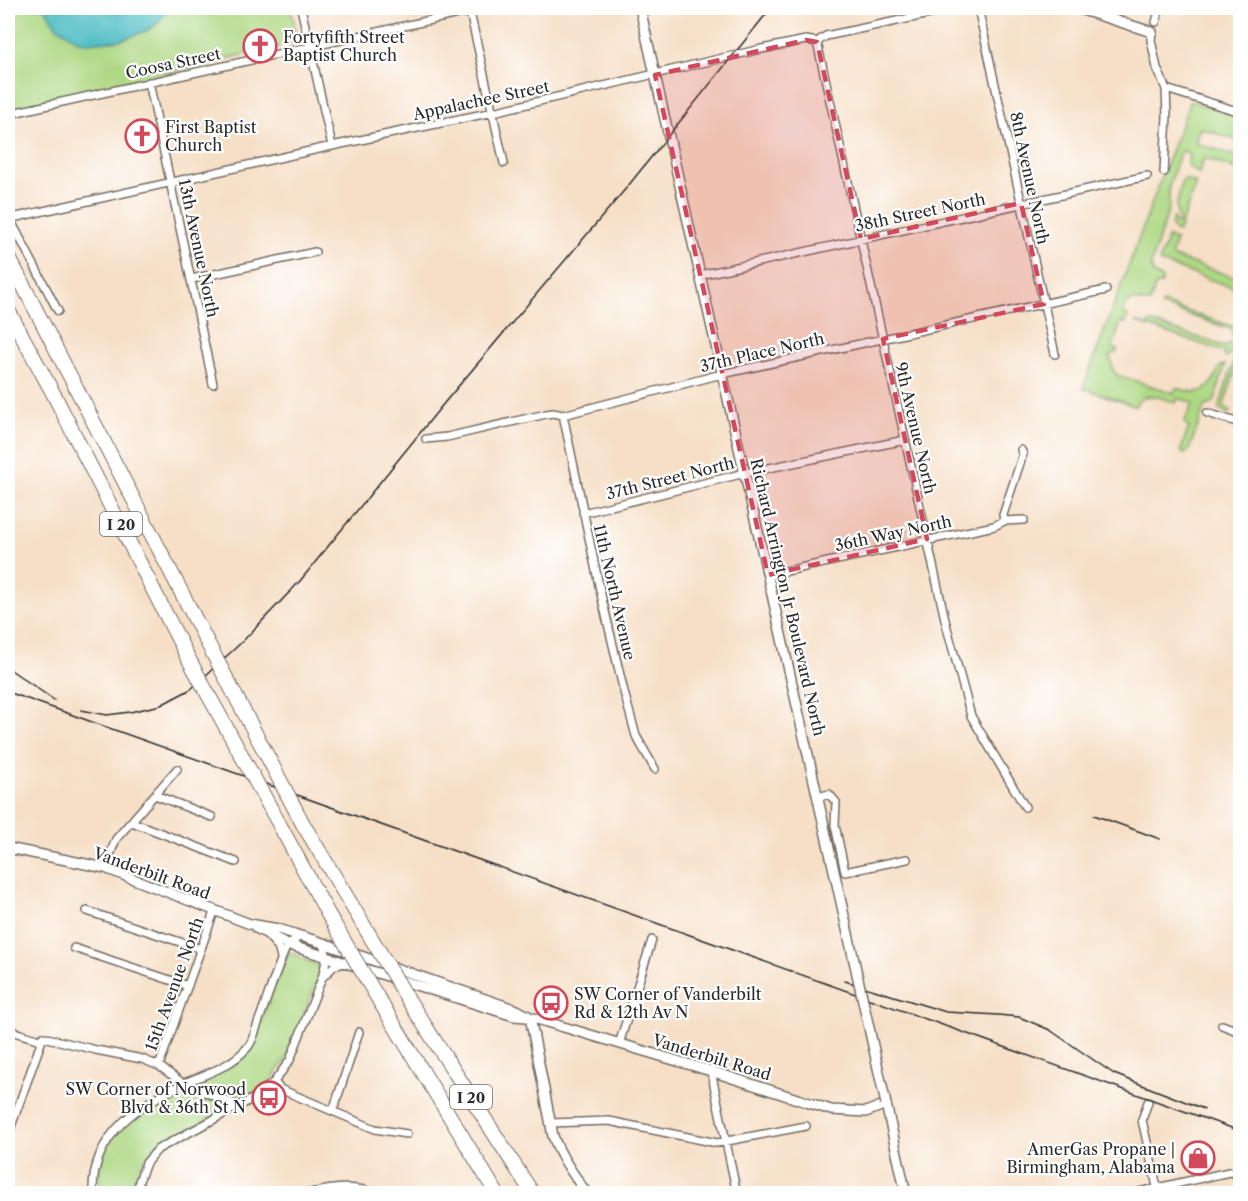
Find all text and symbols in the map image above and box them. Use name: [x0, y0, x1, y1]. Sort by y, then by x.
place label: Fortyfifth Street Baptist Church: [283, 27, 405, 65]
church icon: Fortyfifth Street Baptist Church: [242, 28, 278, 64]
street label: Coosa Street: [124, 43, 223, 83]
street label: Appalachee Street: [410, 76, 551, 124]
street label: 8th Avenue North: [1006, 110, 1054, 246]
place label: First Baptist Church: [165, 117, 257, 155]
church icon: First Baptist Church: [124, 118, 160, 154]
street label: 13th Avenue North: [175, 177, 223, 319]
street label: 38th Street North: [853, 188, 987, 236]
street label: 37th Place North: [698, 328, 826, 376]
street label: 9th Avenue North: [891, 360, 941, 496]
street label: 37th Street North: [604, 452, 736, 504]
street label: Richard Arrington Jr Boulevard North: [746, 456, 830, 738]
street label: 36th Way North: [833, 511, 953, 555]
road number: I 20: [100, 512, 142, 536]
street label: 11th North Avenue: [590, 522, 640, 662]
street label: Vanderbilt Road: [90, 842, 213, 903]
street label: 15th Avenue North: [141, 914, 207, 1054]
place label: SW Corner of Vanderbilt Rd & 12th Av N: [574, 984, 762, 1022]
bus stop icon: SW Corner of Vanderbilt Rd & 12th Av N: [533, 985, 569, 1021]
street label: Vanderbilt Road: [649, 1029, 774, 1085]
place label: SW Corner of Norwood Blvd & 36th St N: [65, 1079, 246, 1117]
bus stop icon: SW Corner of Norwood Blvd & 36th St N: [251, 1080, 287, 1116]
road number: I 20: [450, 1085, 492, 1109]
place label: AmerGas Propane | Birmingham, Alabama: [1006, 1139, 1176, 1177]
shop icon: AmerGas Propane | Birmingham, Alabama: [1180, 1140, 1216, 1176]

